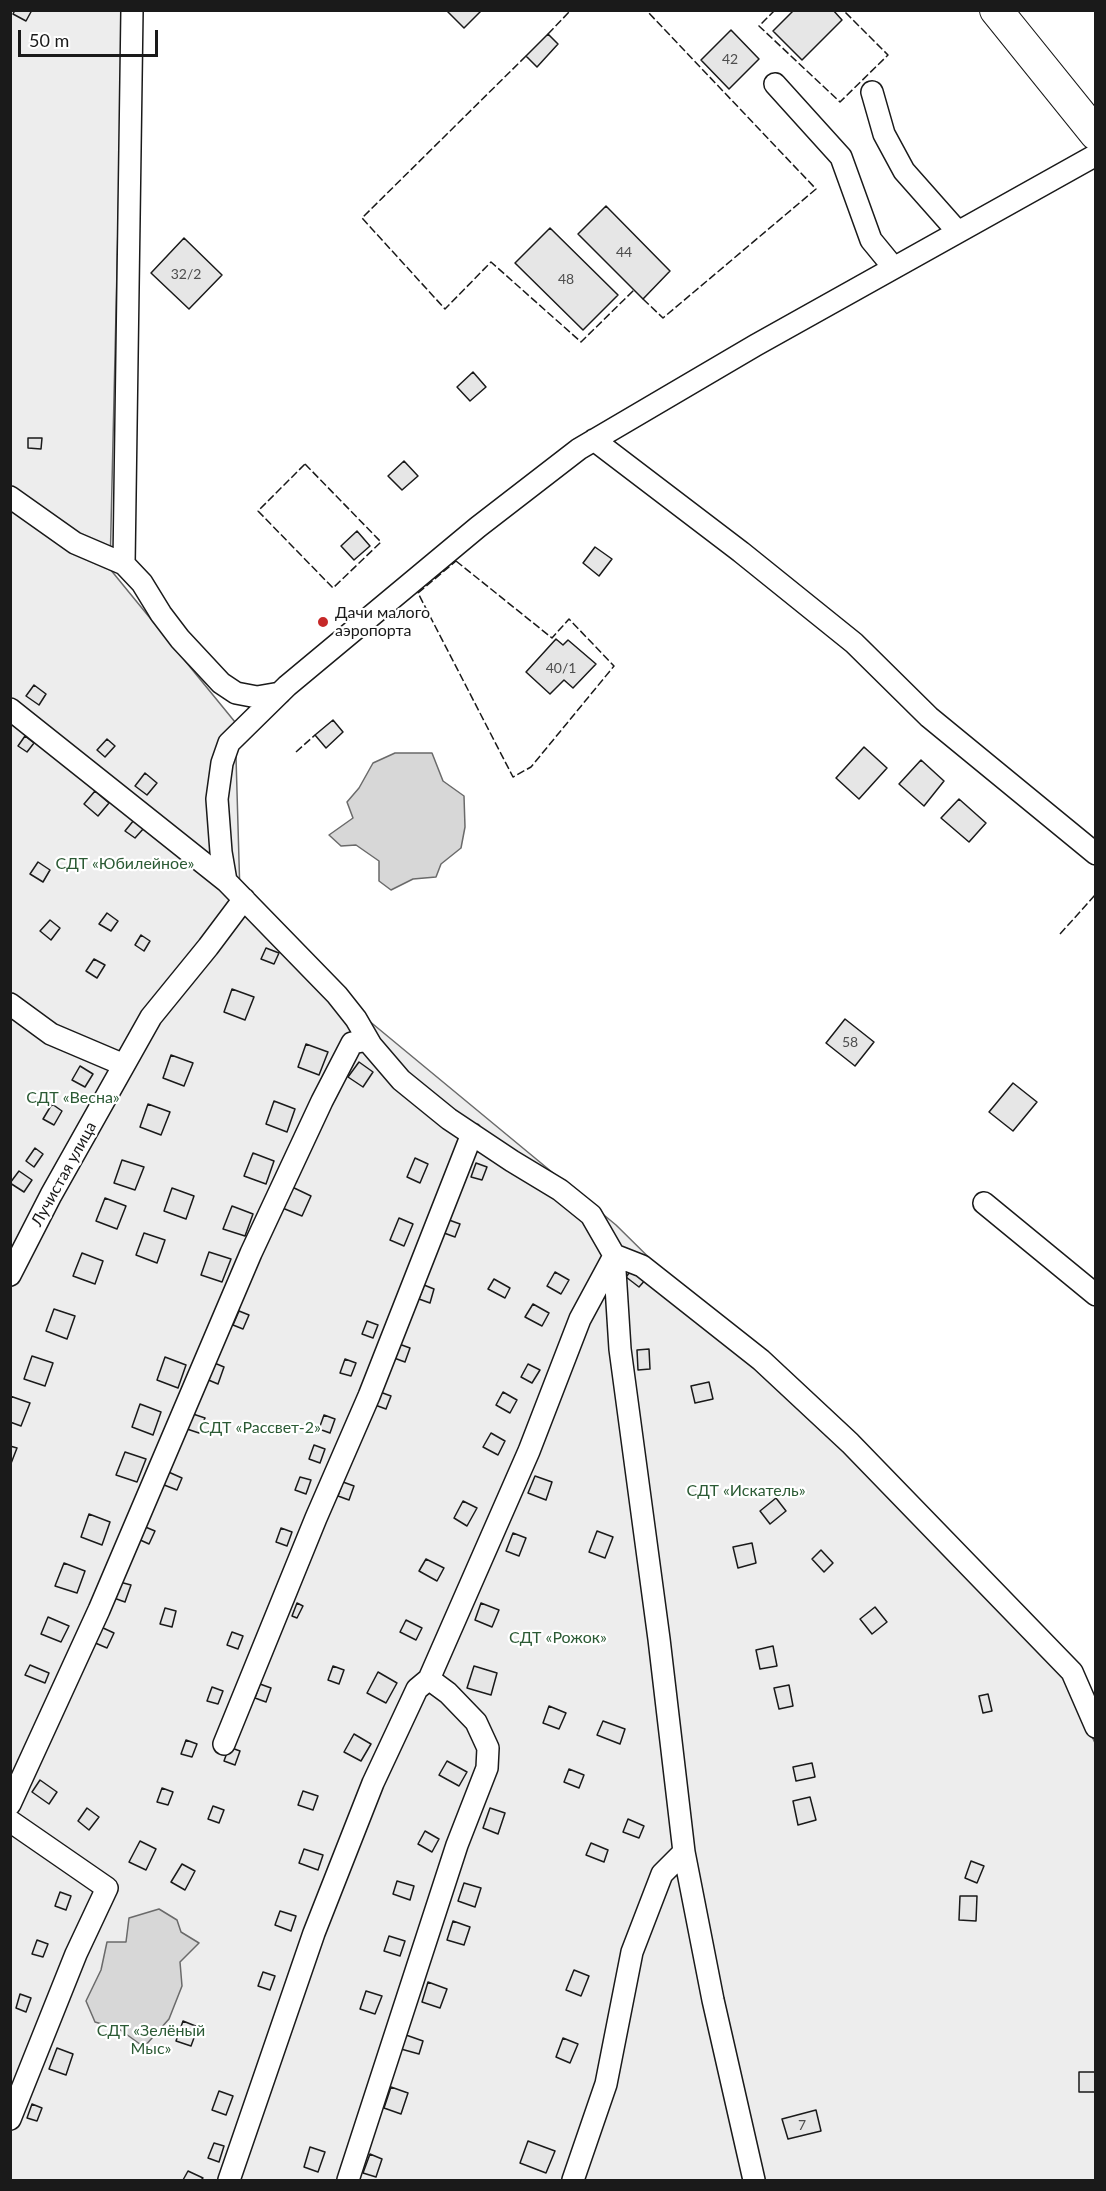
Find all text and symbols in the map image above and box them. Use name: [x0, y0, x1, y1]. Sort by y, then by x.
scale bar: [21, 18, 160, 56]
text: 50 m: [29, 29, 69, 51]
house number: 42: [722, 51, 738, 67]
house number: 44: [616, 244, 632, 260]
house number: 32/2: [171, 266, 201, 282]
house number: 48: [558, 271, 574, 287]
place label: Дачи малого аэропорта: [335, 603, 430, 641]
marker: Дачи малого аэропорта: [316, 615, 330, 629]
house number: 40/1: [546, 660, 576, 676]
park label: СДТ «Юбилейное»: [56, 854, 194, 874]
house number: 58: [842, 1034, 858, 1050]
park label: СДТ «Весна»: [26, 1088, 120, 1108]
street label: Лучистая улица: [27, 1118, 101, 1230]
park label: СДТ «Рассвет-2»: [199, 1418, 321, 1438]
park label: СДТ «Искатель»: [686, 1481, 806, 1501]
park label: СДТ «Рожок»: [509, 1628, 607, 1648]
park label: СДТ «Зелёный Мыс»: [97, 2021, 205, 2059]
house number: 7: [798, 2117, 806, 2133]

